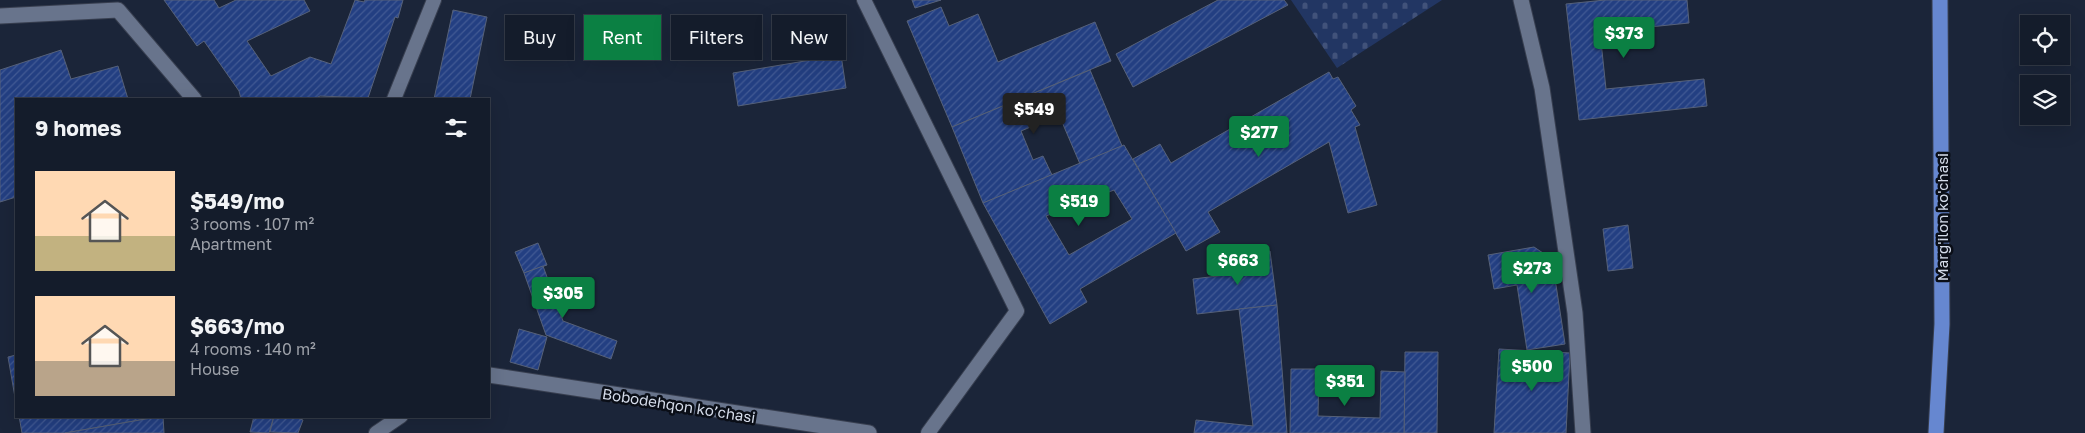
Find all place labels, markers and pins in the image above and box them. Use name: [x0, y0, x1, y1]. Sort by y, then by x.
pin: $373: [1594, 17, 1654, 59]
pin: $549: [1004, 92, 1064, 135]
pin: $277: [1229, 116, 1289, 158]
pin: $519: [1049, 184, 1109, 227]
pin: $663: [1208, 244, 1268, 286]
pin: $273: [1502, 252, 1562, 294]
pin: $305: [533, 276, 593, 319]
pin: $500: [1502, 350, 1562, 392]
pin: $351: [1315, 364, 1375, 407]

